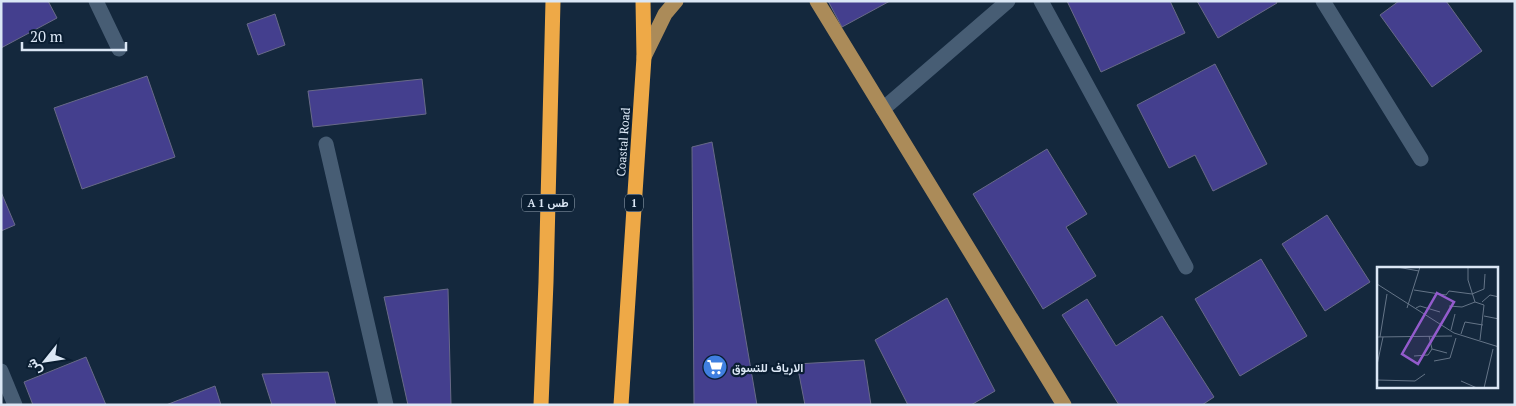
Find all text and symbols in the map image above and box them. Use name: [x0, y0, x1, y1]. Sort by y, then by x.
scale bar: [22, 20, 126, 52]
text: 20 m: [30, 26, 63, 46]
street label: Coastal Road: [613, 107, 633, 177]
road number: A 1 طس: [522, 194, 574, 212]
road number: 1: [625, 194, 643, 212]
inset map: [1377, 267, 1498, 388]
north arrow: [20, 336, 70, 386]
supermarket icon: الارياف للتسوق: [702, 354, 728, 380]
text: ش: [21, 356, 46, 380]
place label: الارياف للتسوق: [732, 360, 803, 376]

